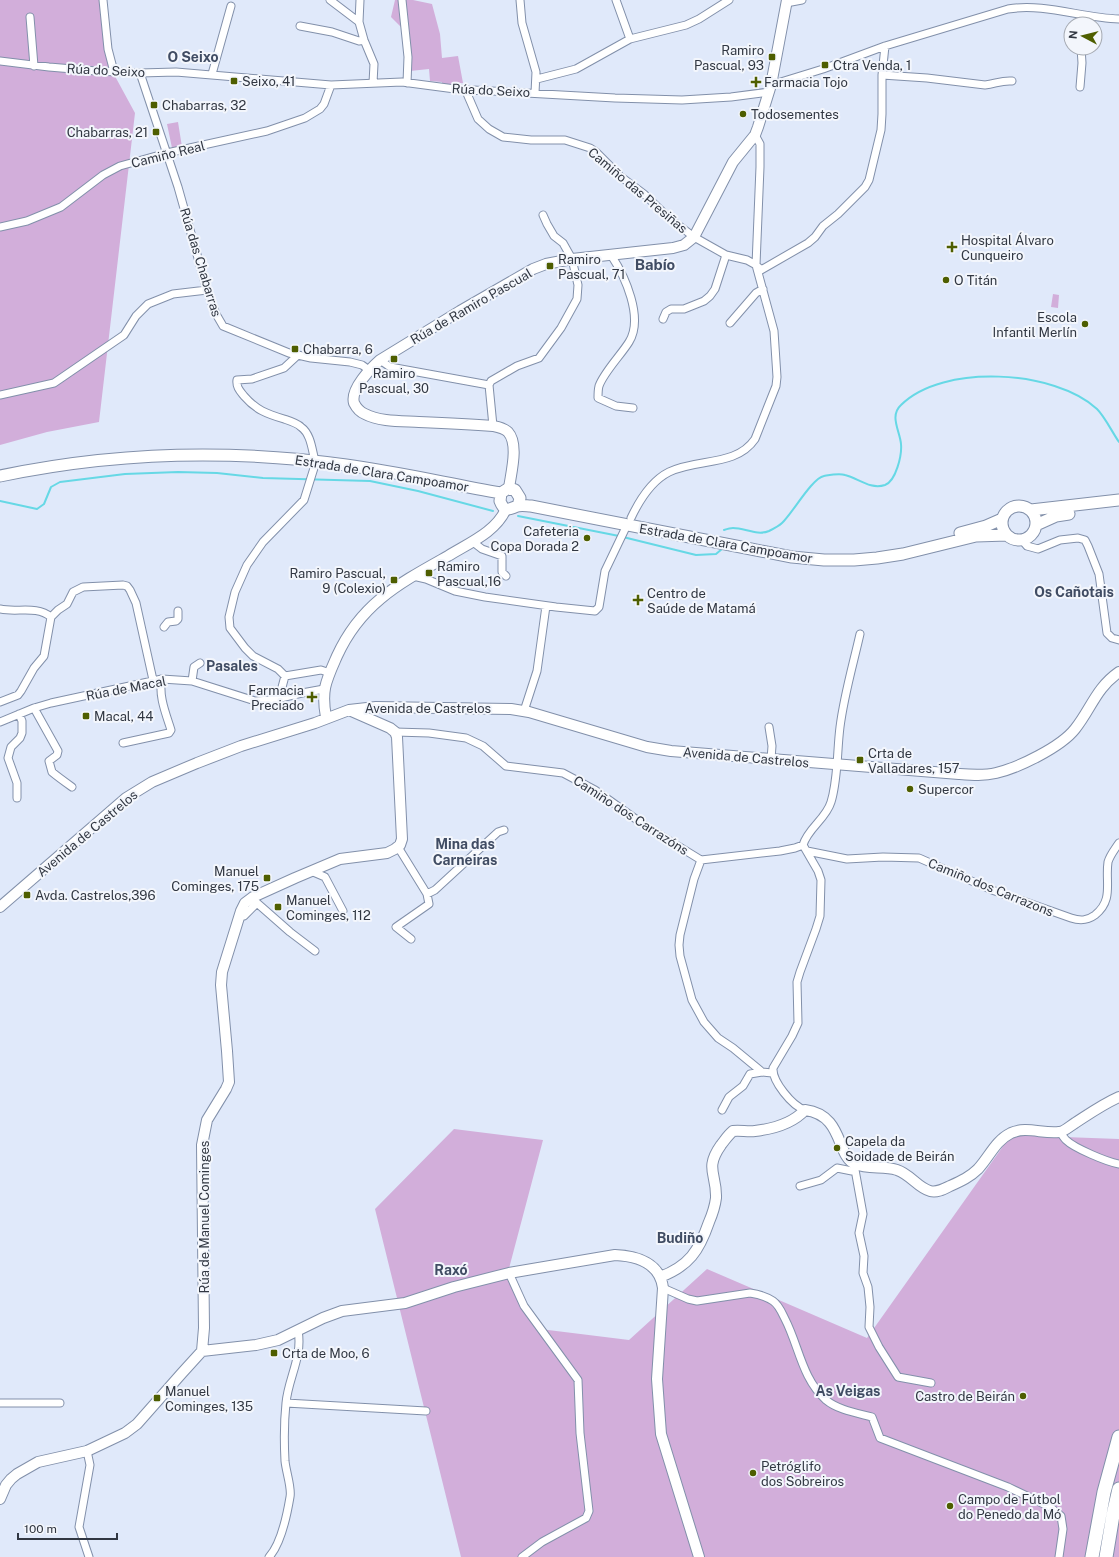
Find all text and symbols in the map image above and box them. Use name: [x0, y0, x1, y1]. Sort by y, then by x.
north arrow: [1063, 16, 1103, 56]
text: N: [1067, 30, 1080, 40]
place label: Ramiro Pascual, 93: [694, 43, 764, 73]
district label: O Seixo: [167, 49, 219, 65]
marker: Ramiro Pascual, 93: [767, 52, 777, 62]
place label: Ctra Venda, 1: [833, 58, 911, 73]
marker: Ctra Venda, 1: [820, 60, 830, 70]
street label: Rúa do Seixo: [66, 61, 145, 80]
place label: Seixo, 41: [242, 74, 295, 89]
place label: Farmacia Tojo: [764, 75, 848, 90]
marker: Seixo, 41: [229, 76, 239, 86]
marker: Farmacia Tojo: [751, 77, 761, 87]
street label: Rúa do Seixo: [451, 81, 530, 100]
place label: Chabarras, 32: [162, 98, 247, 113]
marker: Chabarras, 32: [149, 100, 159, 110]
place label: Todosementes: [751, 107, 839, 122]
marker: Todosementes: [738, 109, 748, 119]
place label: Chabarras, 21: [67, 125, 148, 140]
marker: Chabarras, 21: [151, 127, 161, 137]
street label: Camiño Real: [130, 138, 207, 171]
street label: Camiño das Presiñas: [585, 145, 690, 236]
street label: Rúa das Chabarras: [177, 206, 224, 318]
place label: Hospital Álvaro Cunqueiro: [961, 232, 1054, 263]
marker: Hospital Álvaro Cunqueiro: [946, 241, 958, 253]
place label: Ramiro Pascual, 71: [558, 252, 625, 282]
district label: Babío: [635, 256, 676, 273]
marker: Ramiro Pascual, 71: [545, 261, 555, 271]
street label: Rúa de Ramiro Pascual: [408, 265, 535, 347]
place label: O Titán: [954, 273, 997, 288]
marker: O Titán: [941, 275, 951, 285]
place label: Escola Infantil Merlín: [992, 310, 1077, 340]
marker: Escola Infantil Merlín: [1080, 319, 1090, 329]
place label: Chabarra, 6: [303, 342, 373, 357]
marker: Chabarra, 6: [290, 344, 300, 354]
marker: Ramiro Pascual, 30: [389, 354, 399, 364]
place label: Ramiro Pascual, 30: [359, 366, 429, 396]
street label: Estrada de Clara Campoamor: [294, 452, 470, 495]
street label: Estrada de Clara Campoamor: [638, 521, 814, 566]
place label: Cafeteria Copa Dorada 2: [490, 524, 579, 554]
marker: Cafeteria Copa Dorada 2: [582, 533, 592, 543]
place label: Ramiro Pascual,16: [437, 559, 501, 589]
place label: Ramiro Pascual, 9 (Colexio): [289, 566, 386, 596]
marker: Ramiro Pascual,16: [424, 568, 434, 578]
marker: Ramiro Pascual, 9 (Colexio): [389, 575, 399, 585]
district label: Os Cañotais: [1034, 584, 1114, 600]
place label: Centro de Saúde de Matamá: [647, 586, 756, 616]
marker: Centro de Saúde de Matamá: [632, 594, 644, 606]
district label: Pasales: [206, 658, 258, 674]
street label: Rúa de Macal: [85, 673, 168, 704]
place label: Farmacia Preciado: [248, 683, 304, 713]
marker: Farmacia Preciado: [307, 692, 317, 702]
street label: Avenida de Castrelos: [365, 701, 491, 716]
place label: Macal, 44: [94, 709, 153, 724]
marker: Macal, 44: [81, 711, 91, 721]
street label: Avenida de Castrelos: [682, 745, 810, 770]
place label: Crta de Valladares, 157: [868, 746, 960, 776]
marker: Crta de Valladares, 157: [855, 755, 865, 765]
street label: Camiño dos Carrazóns: [571, 773, 691, 858]
place label: Supercor: [918, 782, 974, 797]
marker: Supercor: [905, 784, 915, 794]
street label: Avenida de Castrelos: [34, 787, 141, 880]
district label: Mina das Carneiras: [433, 836, 497, 868]
street label: Camiño dos Carrazons: [926, 855, 1056, 919]
place label: Manuel Cominges, 175: [171, 864, 259, 894]
marker: Manuel Cominges, 175: [262, 873, 272, 883]
place label: Avda. Castrelos,396: [35, 888, 156, 903]
marker: Avda. Castrelos,396: [22, 890, 32, 900]
place label: Manuel Cominges, 112: [286, 893, 371, 923]
marker: Manuel Cominges, 112: [273, 902, 283, 912]
place label: Capela da Soidade de Beirán: [845, 1134, 954, 1164]
street label: Rúa de Manuel Cominges: [197, 1141, 212, 1293]
marker: Capela da Soidade de Beirán: [832, 1143, 842, 1153]
district label: Budiño: [657, 1230, 703, 1246]
district label: Raxó: [434, 1262, 468, 1278]
place label: Crta de Moo, 6: [282, 1346, 370, 1361]
marker: Crta de Moo, 6: [269, 1348, 279, 1358]
district label: As Veigas: [816, 1383, 880, 1399]
place label: Manuel Cominges, 135: [165, 1384, 253, 1414]
place label: Castro de Beirán: [915, 1389, 1015, 1404]
marker: Castro de Beirán: [1018, 1391, 1028, 1401]
marker: Manuel Cominges, 135: [152, 1393, 162, 1403]
place label: Petróglifo dos Sobreiros: [761, 1459, 844, 1489]
marker: Petróglifo dos Sobreiros: [748, 1468, 758, 1478]
place label: Campo de Fútbol do Penedo da Mó: [958, 1492, 1061, 1522]
marker: Campo de Fútbol do Penedo da Mó: [945, 1501, 955, 1511]
scale bar: [18, 1515, 117, 1541]
text: 100 m: [24, 1522, 57, 1536]

